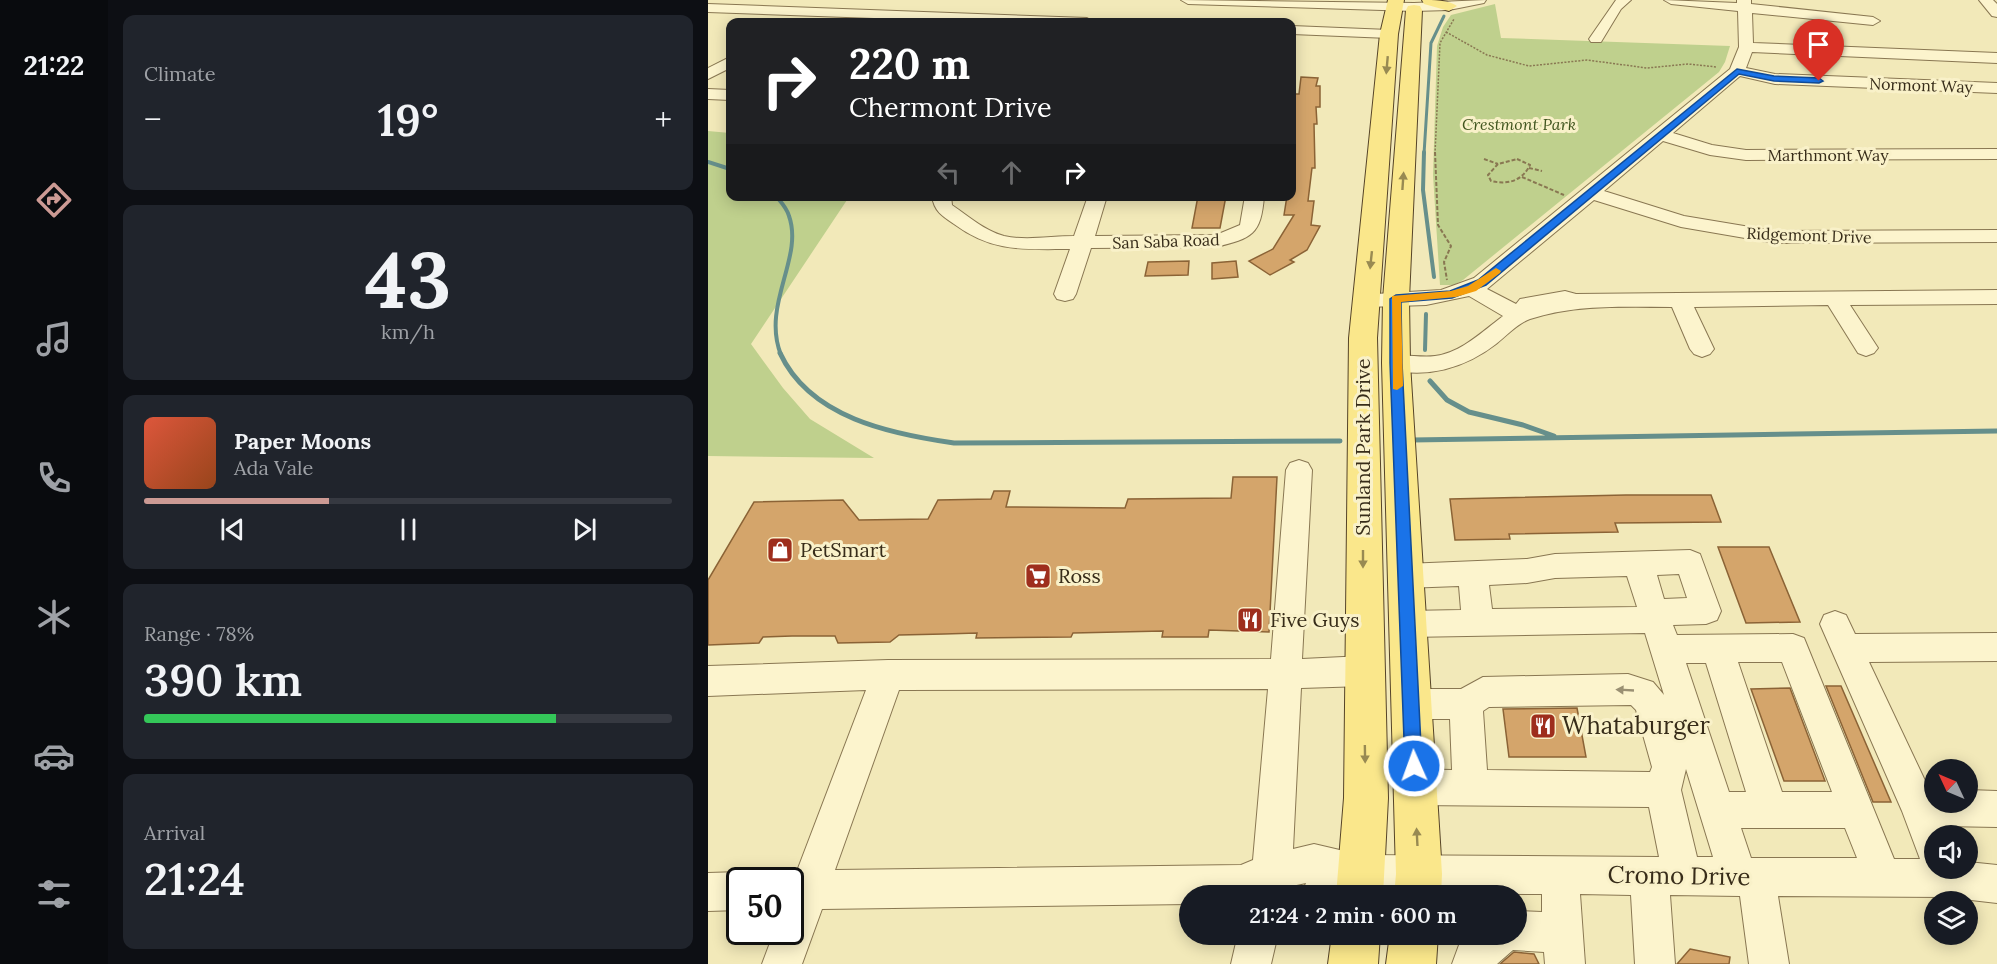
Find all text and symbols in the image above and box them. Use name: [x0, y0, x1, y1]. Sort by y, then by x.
pin: [1793, 19, 1844, 81]
icon: arrive: [1802, 28, 1835, 61]
text: 220 m: [849, 37, 970, 91]
icon: right: [750, 42, 828, 120]
text: 21:22: [24, 48, 84, 82]
one-way arrow: [1382, 56, 1392, 75]
text: Climate: [144, 61, 216, 86]
street label: Normont Way: [1869, 73, 1974, 97]
text: Chermont Drive: [849, 90, 1052, 124]
text: 19°: [377, 91, 439, 148]
text: −: [144, 98, 162, 140]
text: +: [655, 98, 672, 140]
park label: Crestmont Park: [1462, 114, 1576, 134]
street label: Marthmont Way: [1767, 145, 1889, 165]
icon: left: [932, 156, 965, 189]
icon: ahead: [995, 156, 1028, 189]
icon: right: [1058, 156, 1091, 189]
one-way arrow: [1398, 171, 1408, 190]
icon: directions: [33, 179, 75, 221]
street label: Ridgemont Drive: [1746, 223, 1872, 247]
street label: San Saba Road: [1112, 229, 1220, 253]
text: 43: [365, 230, 451, 329]
one-way arrow: [1366, 250, 1376, 269]
icon: music: [33, 318, 75, 360]
text: km/h: [381, 319, 435, 344]
street label: Sunland Park Drive: [1350, 358, 1375, 536]
text: Paper Moons: [234, 427, 371, 455]
text: Ada Vale: [234, 455, 313, 480]
icon: phone: [33, 457, 75, 499]
icon: previous: [216, 513, 249, 546]
icon: pause: [392, 513, 425, 546]
icon: next: [568, 513, 601, 546]
shop icon: PetSmart: [765, 535, 795, 565]
place label: PetSmart: [800, 537, 887, 562]
one-way arrow: [1358, 550, 1368, 569]
supermarket icon: Ross: [1023, 561, 1053, 591]
place label: Ross: [1058, 563, 1101, 588]
icon: climate: [33, 596, 75, 638]
restaurant icon: Five Guys: [1235, 605, 1265, 635]
place label: Five Guys: [1270, 607, 1359, 632]
text: Range · 78%: [144, 621, 254, 646]
text: 390 km: [144, 651, 302, 708]
one-way arrow: [1615, 685, 1634, 695]
place label: Whataburger: [1562, 710, 1710, 741]
restaurant icon: Whataburger: [1528, 711, 1558, 741]
position arrow: [1382, 734, 1446, 798]
icon: car: [33, 735, 75, 777]
one-way arrow: [1361, 745, 1370, 764]
north arrow: [1924, 759, 1978, 813]
map controls: [1924, 759, 1978, 945]
text: Arrival: [144, 820, 205, 845]
button: sound: [1924, 825, 1978, 879]
one-way arrow: [1412, 828, 1421, 847]
text: 21:24: [144, 850, 245, 907]
street label: Cromo Drive: [1607, 859, 1751, 892]
speed limit sign: 50: [726, 867, 804, 945]
icon: filters: [33, 873, 75, 915]
button: layers: [1924, 891, 1978, 945]
text: 21:24 · 2 min · 600 m: [1249, 901, 1457, 929]

